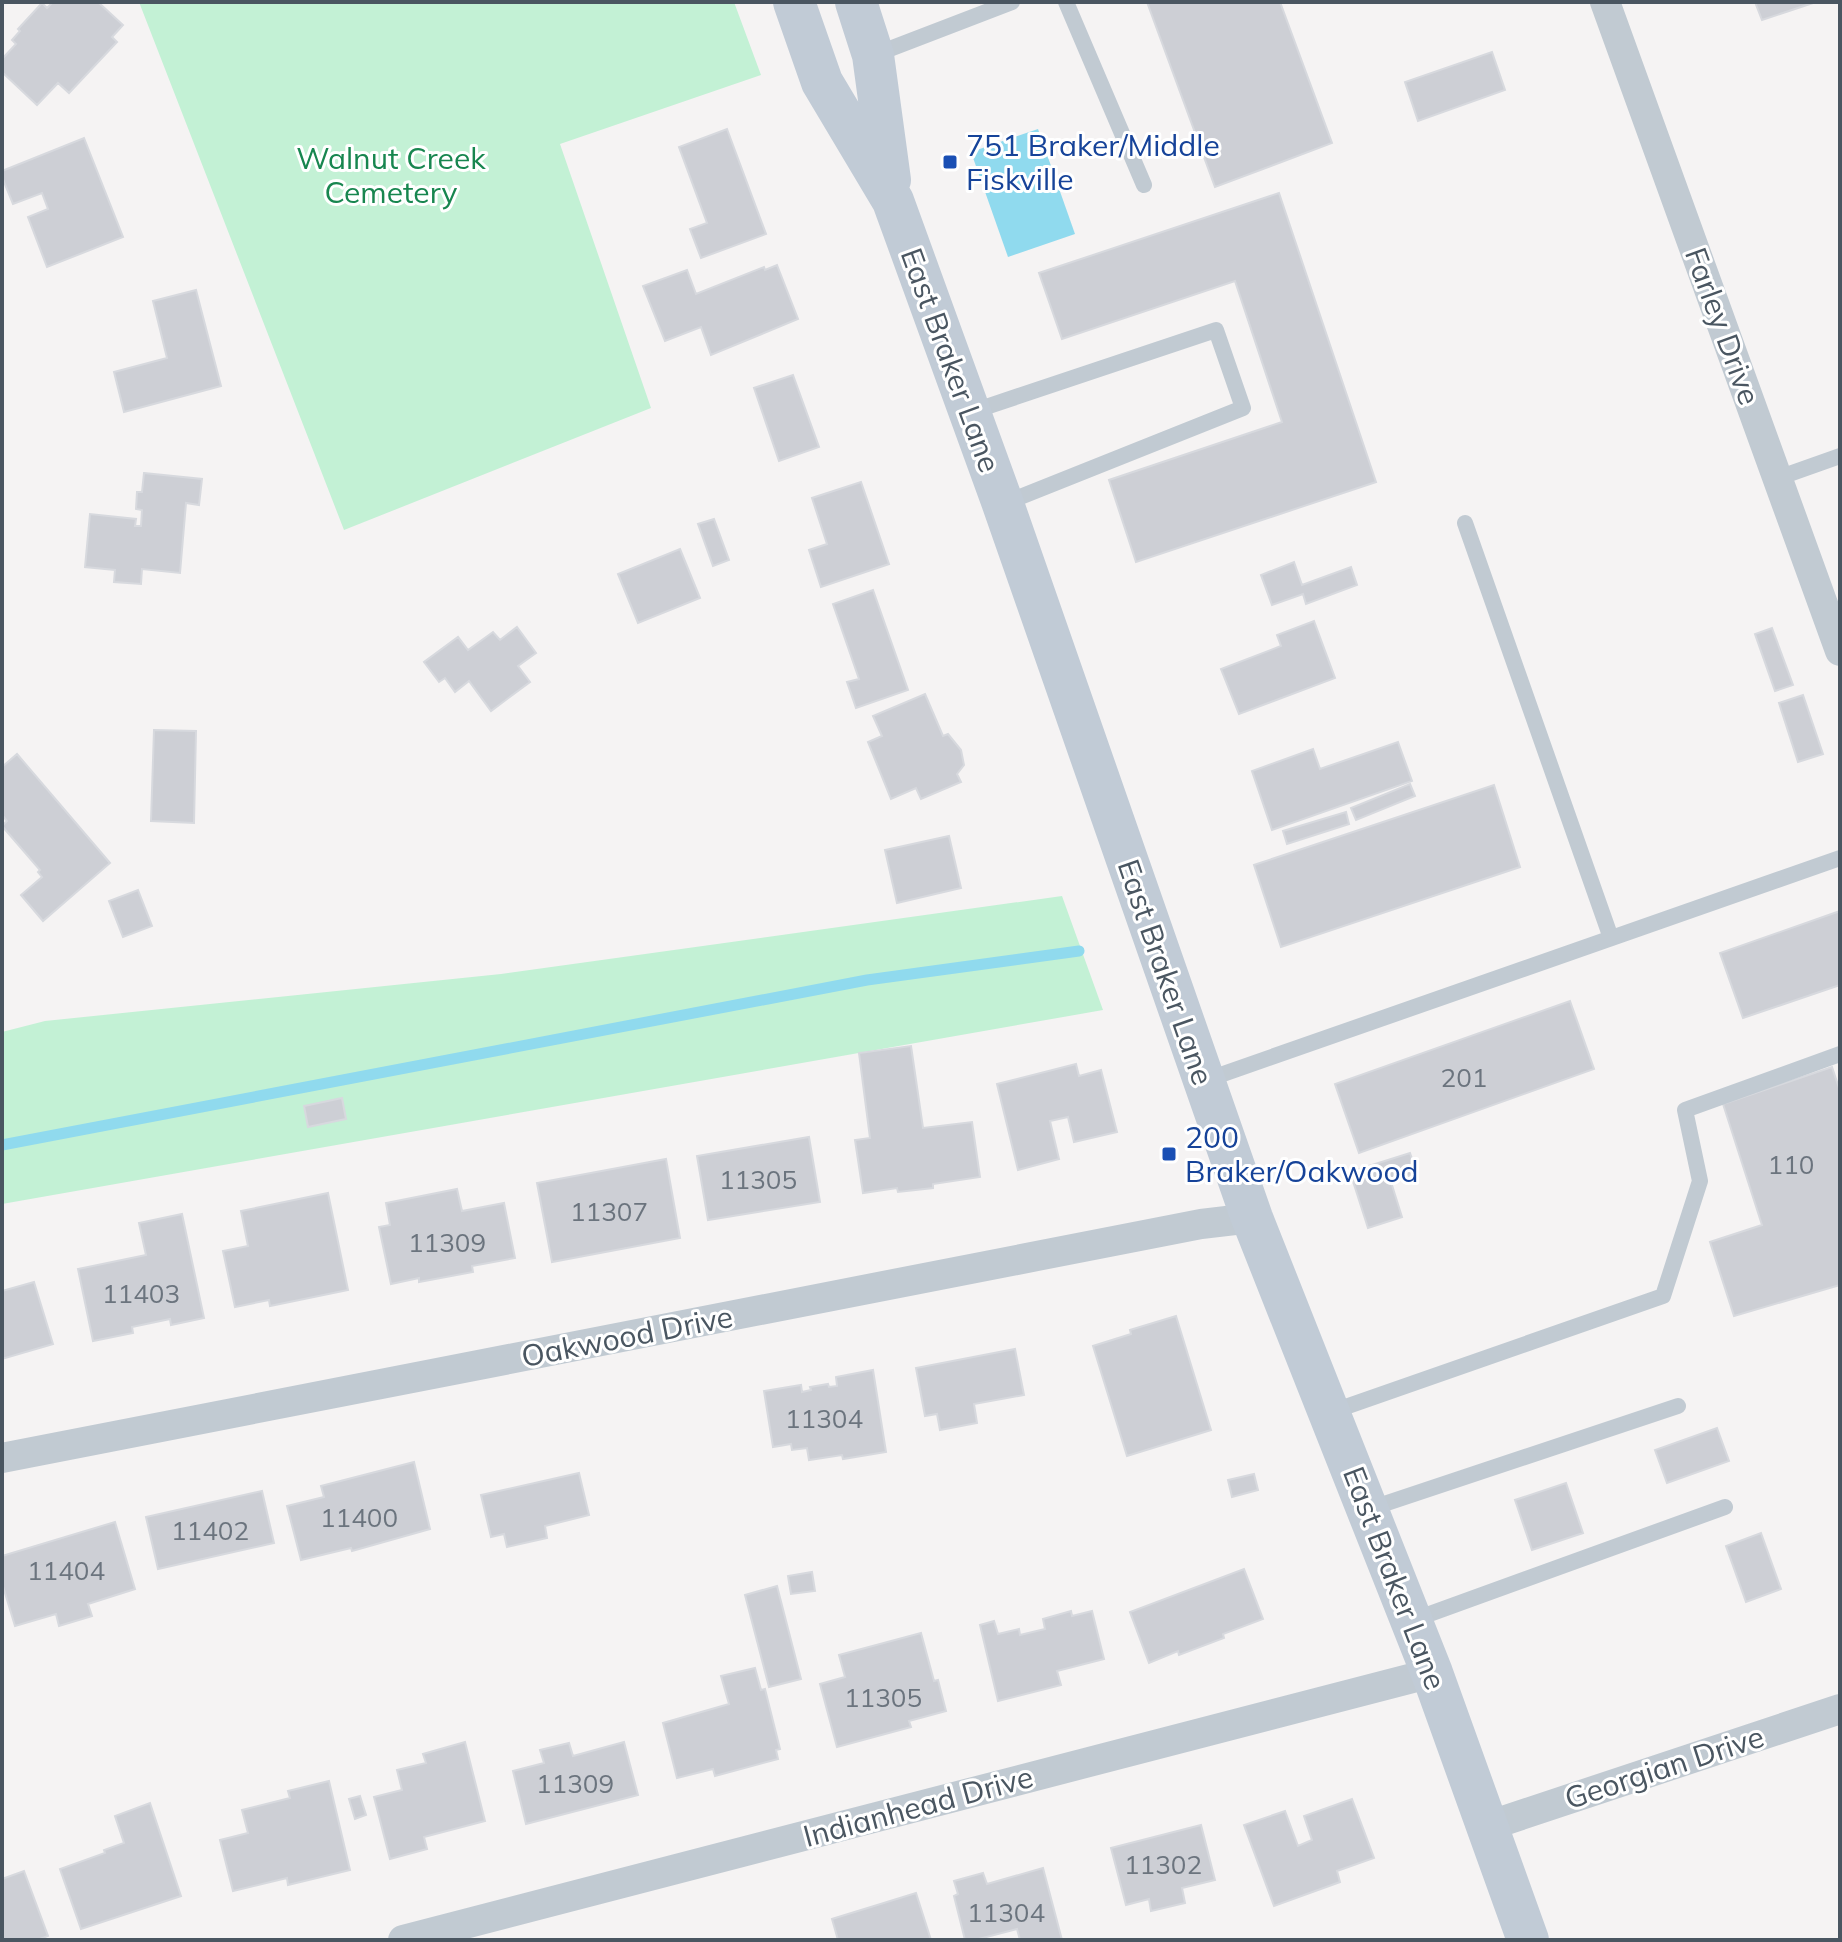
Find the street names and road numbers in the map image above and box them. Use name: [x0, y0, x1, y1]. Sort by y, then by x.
street label: Farley Drive: [1677, 242, 1769, 410]
street label: East Braker Lane: [893, 243, 1009, 477]
street label: East Braker Lane: [1110, 854, 1222, 1090]
street label: Oakwood Drive: [518, 1297, 736, 1375]
street label: East Braker Lane: [1335, 1461, 1455, 1695]
street label: Georgian Drive: [1560, 1717, 1768, 1817]
street label: Indianhead Drive: [799, 1757, 1037, 1855]

